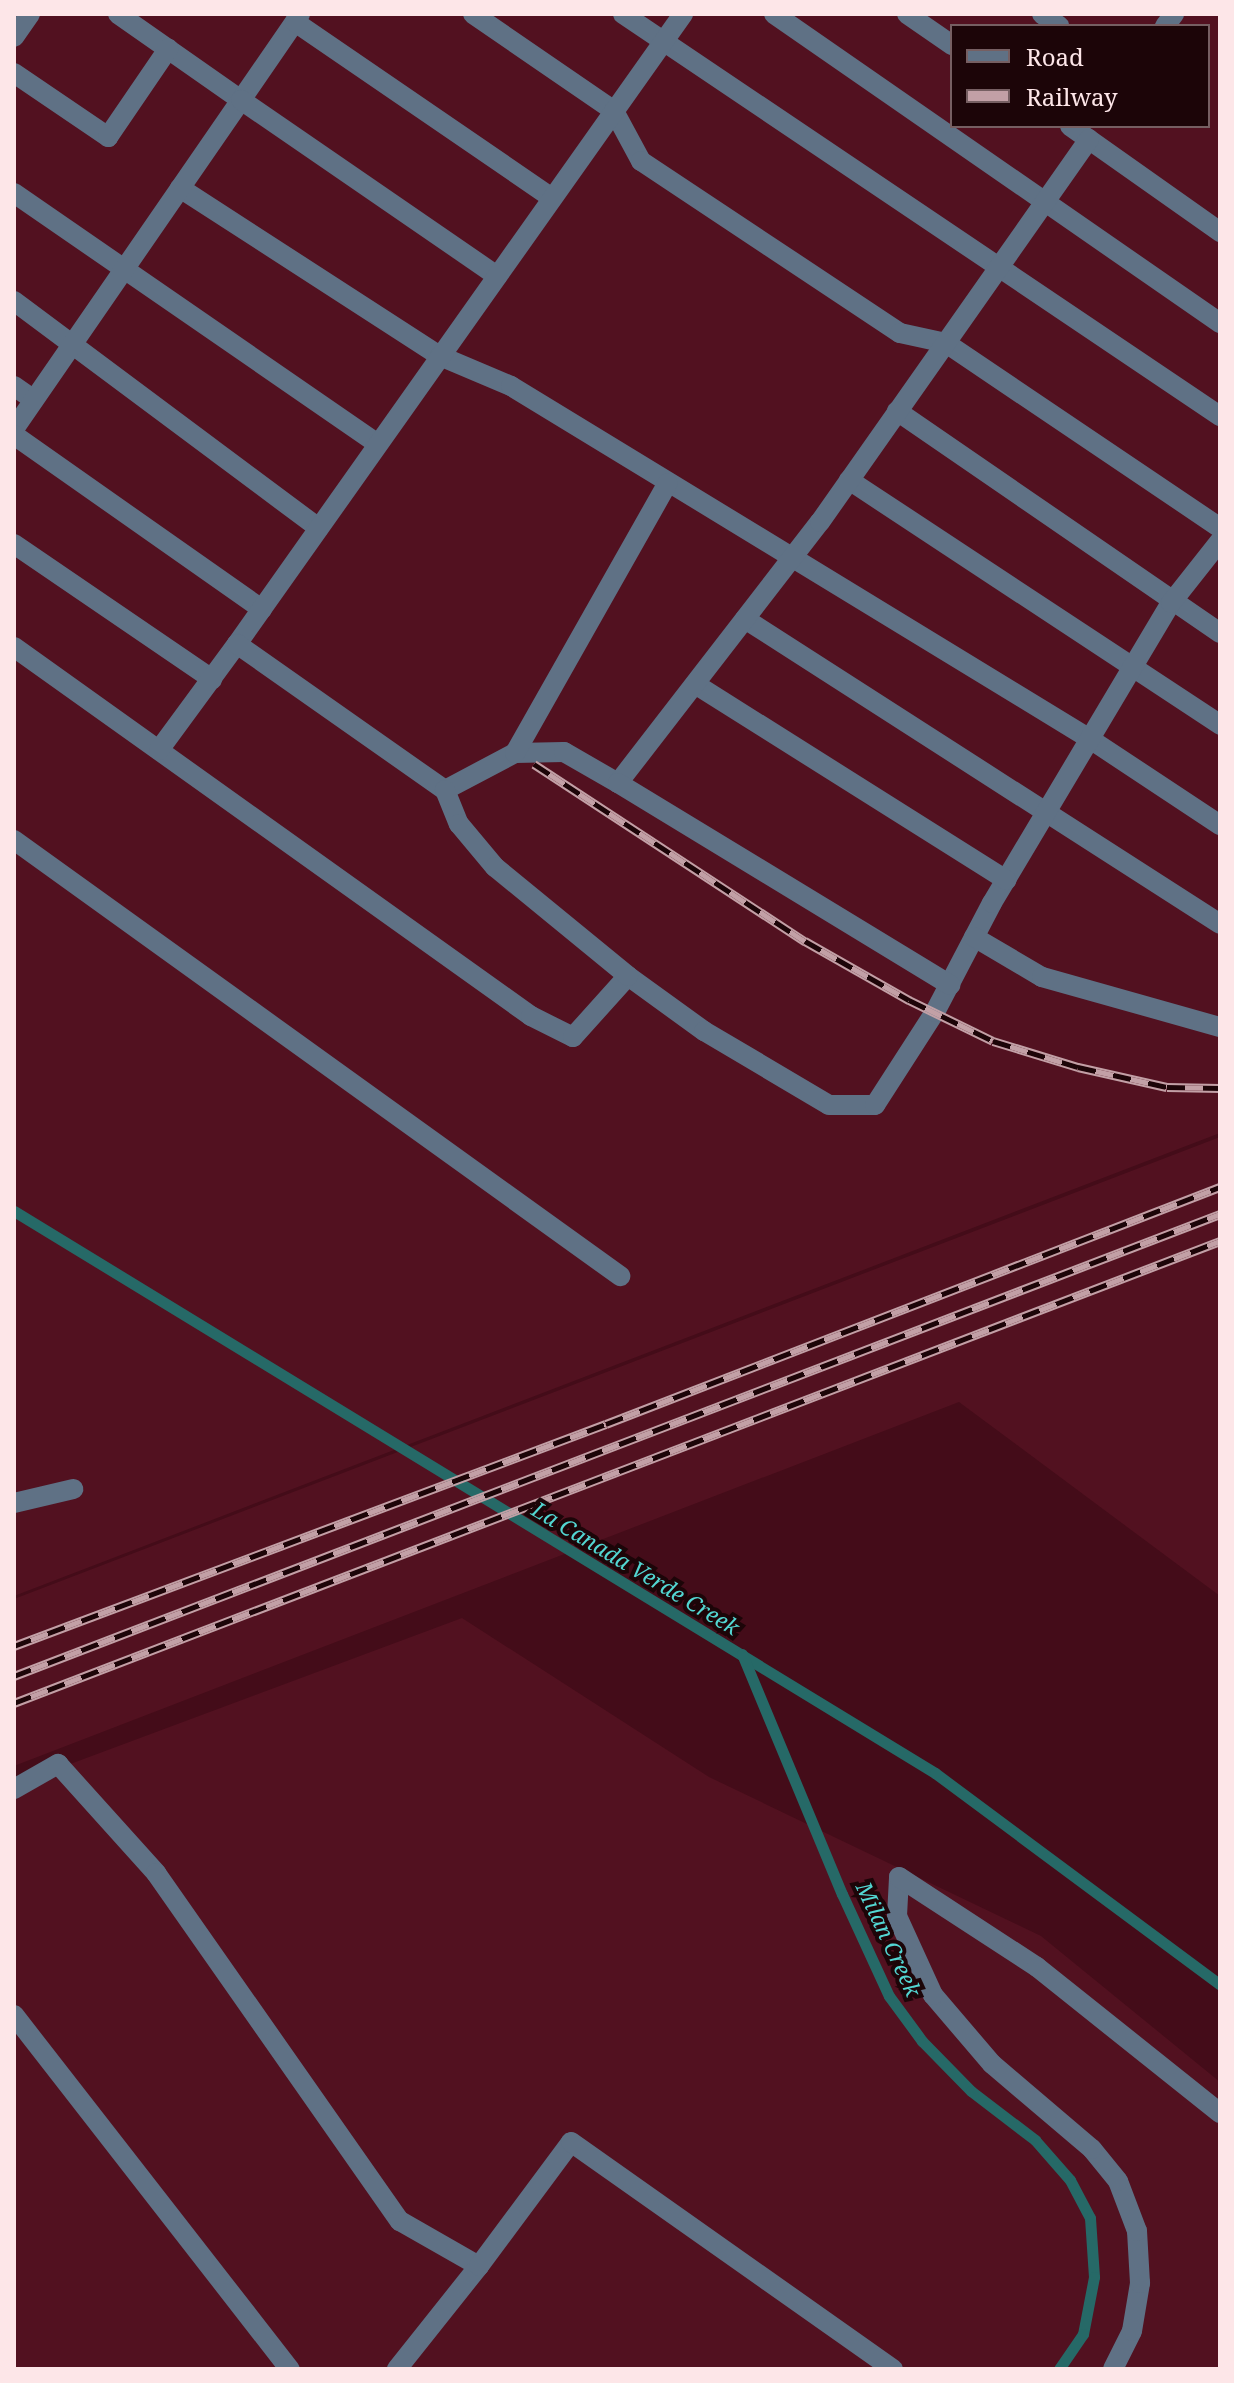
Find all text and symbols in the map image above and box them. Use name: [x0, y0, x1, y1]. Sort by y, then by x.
legend: [950, 24, 1210, 128]
text: Road: [1026, 40, 1084, 73]
text: Railway: [1026, 80, 1118, 113]
water label: La Canada Verde Creek: [528, 1496, 744, 1640]
water label: Milan Creek: [851, 1877, 927, 2001]

